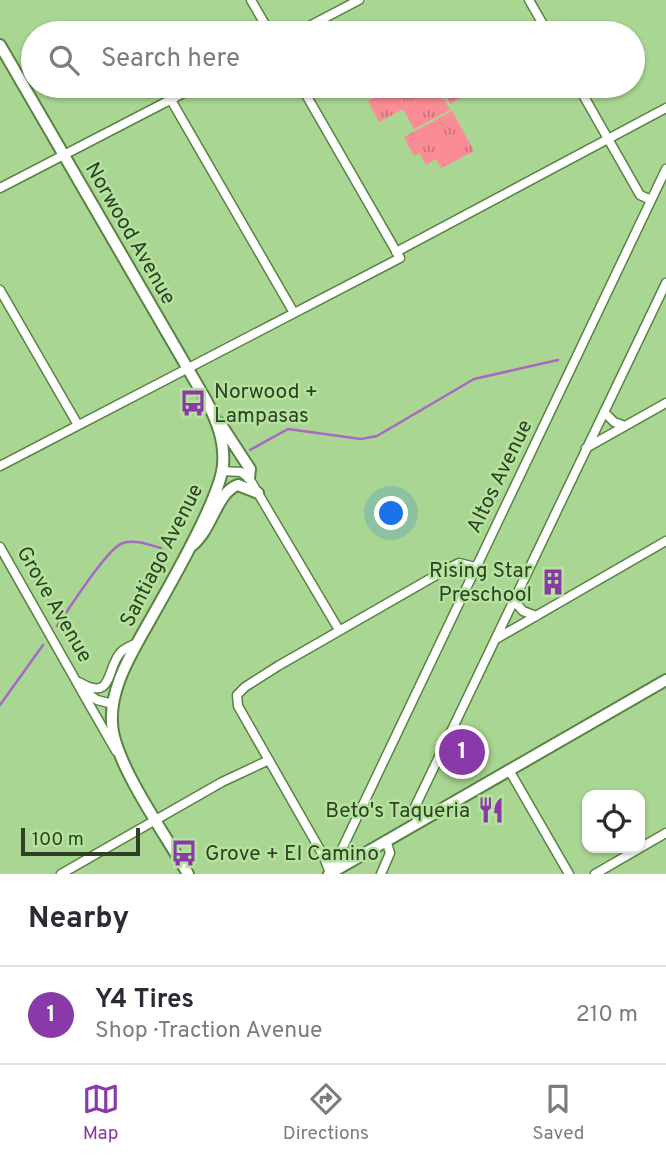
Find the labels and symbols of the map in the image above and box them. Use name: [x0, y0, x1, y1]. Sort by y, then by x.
street label: Norwood Avenue: [78, 158, 181, 310]
place label: Norwood + Lampasas: [214, 379, 318, 430]
bus stop icon: Norwood + Lampasas: [178, 388, 208, 418]
street label: Altos Avenue: [461, 415, 539, 538]
street label: Santiago Avenue: [115, 479, 210, 632]
your location: [374, 496, 408, 530]
street label: Grove Avenue: [10, 542, 98, 668]
place label: Rising Star Preschool: [429, 558, 532, 609]
building icon: Rising Star Preschool: [538, 567, 568, 597]
pin: 1: [439, 726, 485, 778]
restaurant icon: Beto's Taqueria: [476, 795, 506, 825]
place label: Beto's Taqueria: [325, 798, 470, 825]
scale bar: [21, 825, 140, 857]
bus stop icon: Grove + El Camino: [169, 838, 199, 868]
place label: Grove + El Camino: [205, 841, 379, 868]

